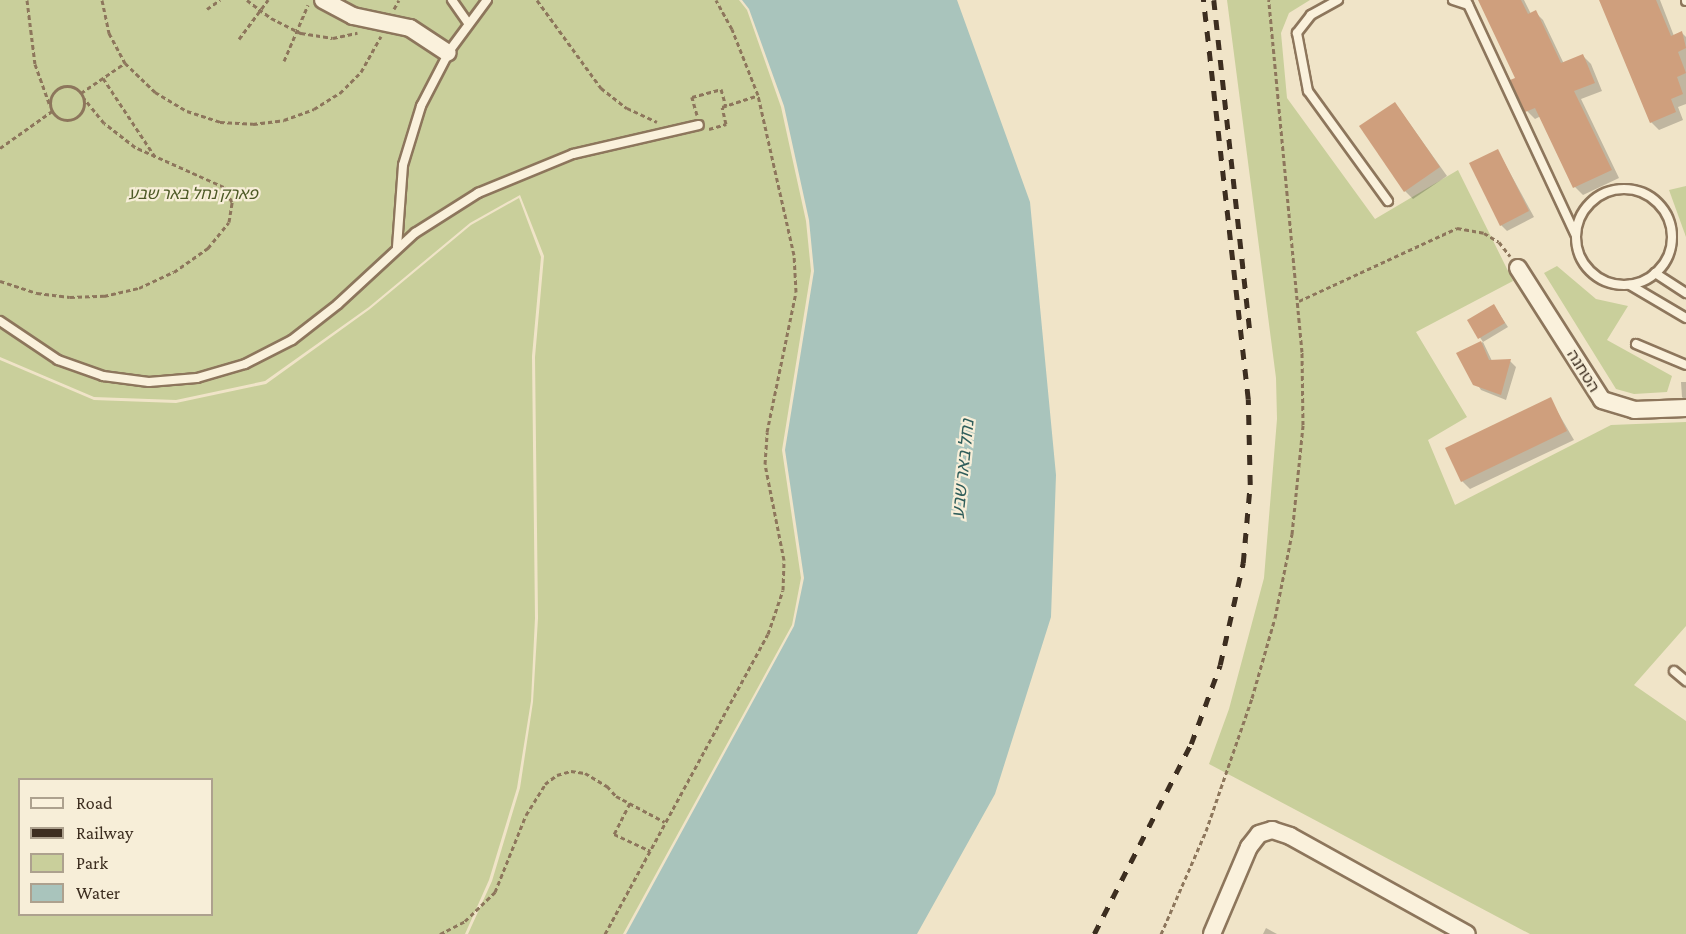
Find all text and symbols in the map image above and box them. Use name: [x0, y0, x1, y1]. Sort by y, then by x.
park label: פארק נחל באר שבע: [128, 184, 258, 204]
street label: הטחנה: [1562, 346, 1604, 396]
water label: נחל באר שבע: [947, 418, 979, 520]
legend: [18, 778, 213, 916]
text: Road: [76, 793, 113, 813]
text: Railway: [76, 823, 133, 843]
text: Park: [76, 853, 108, 873]
text: Water: [76, 883, 120, 903]

